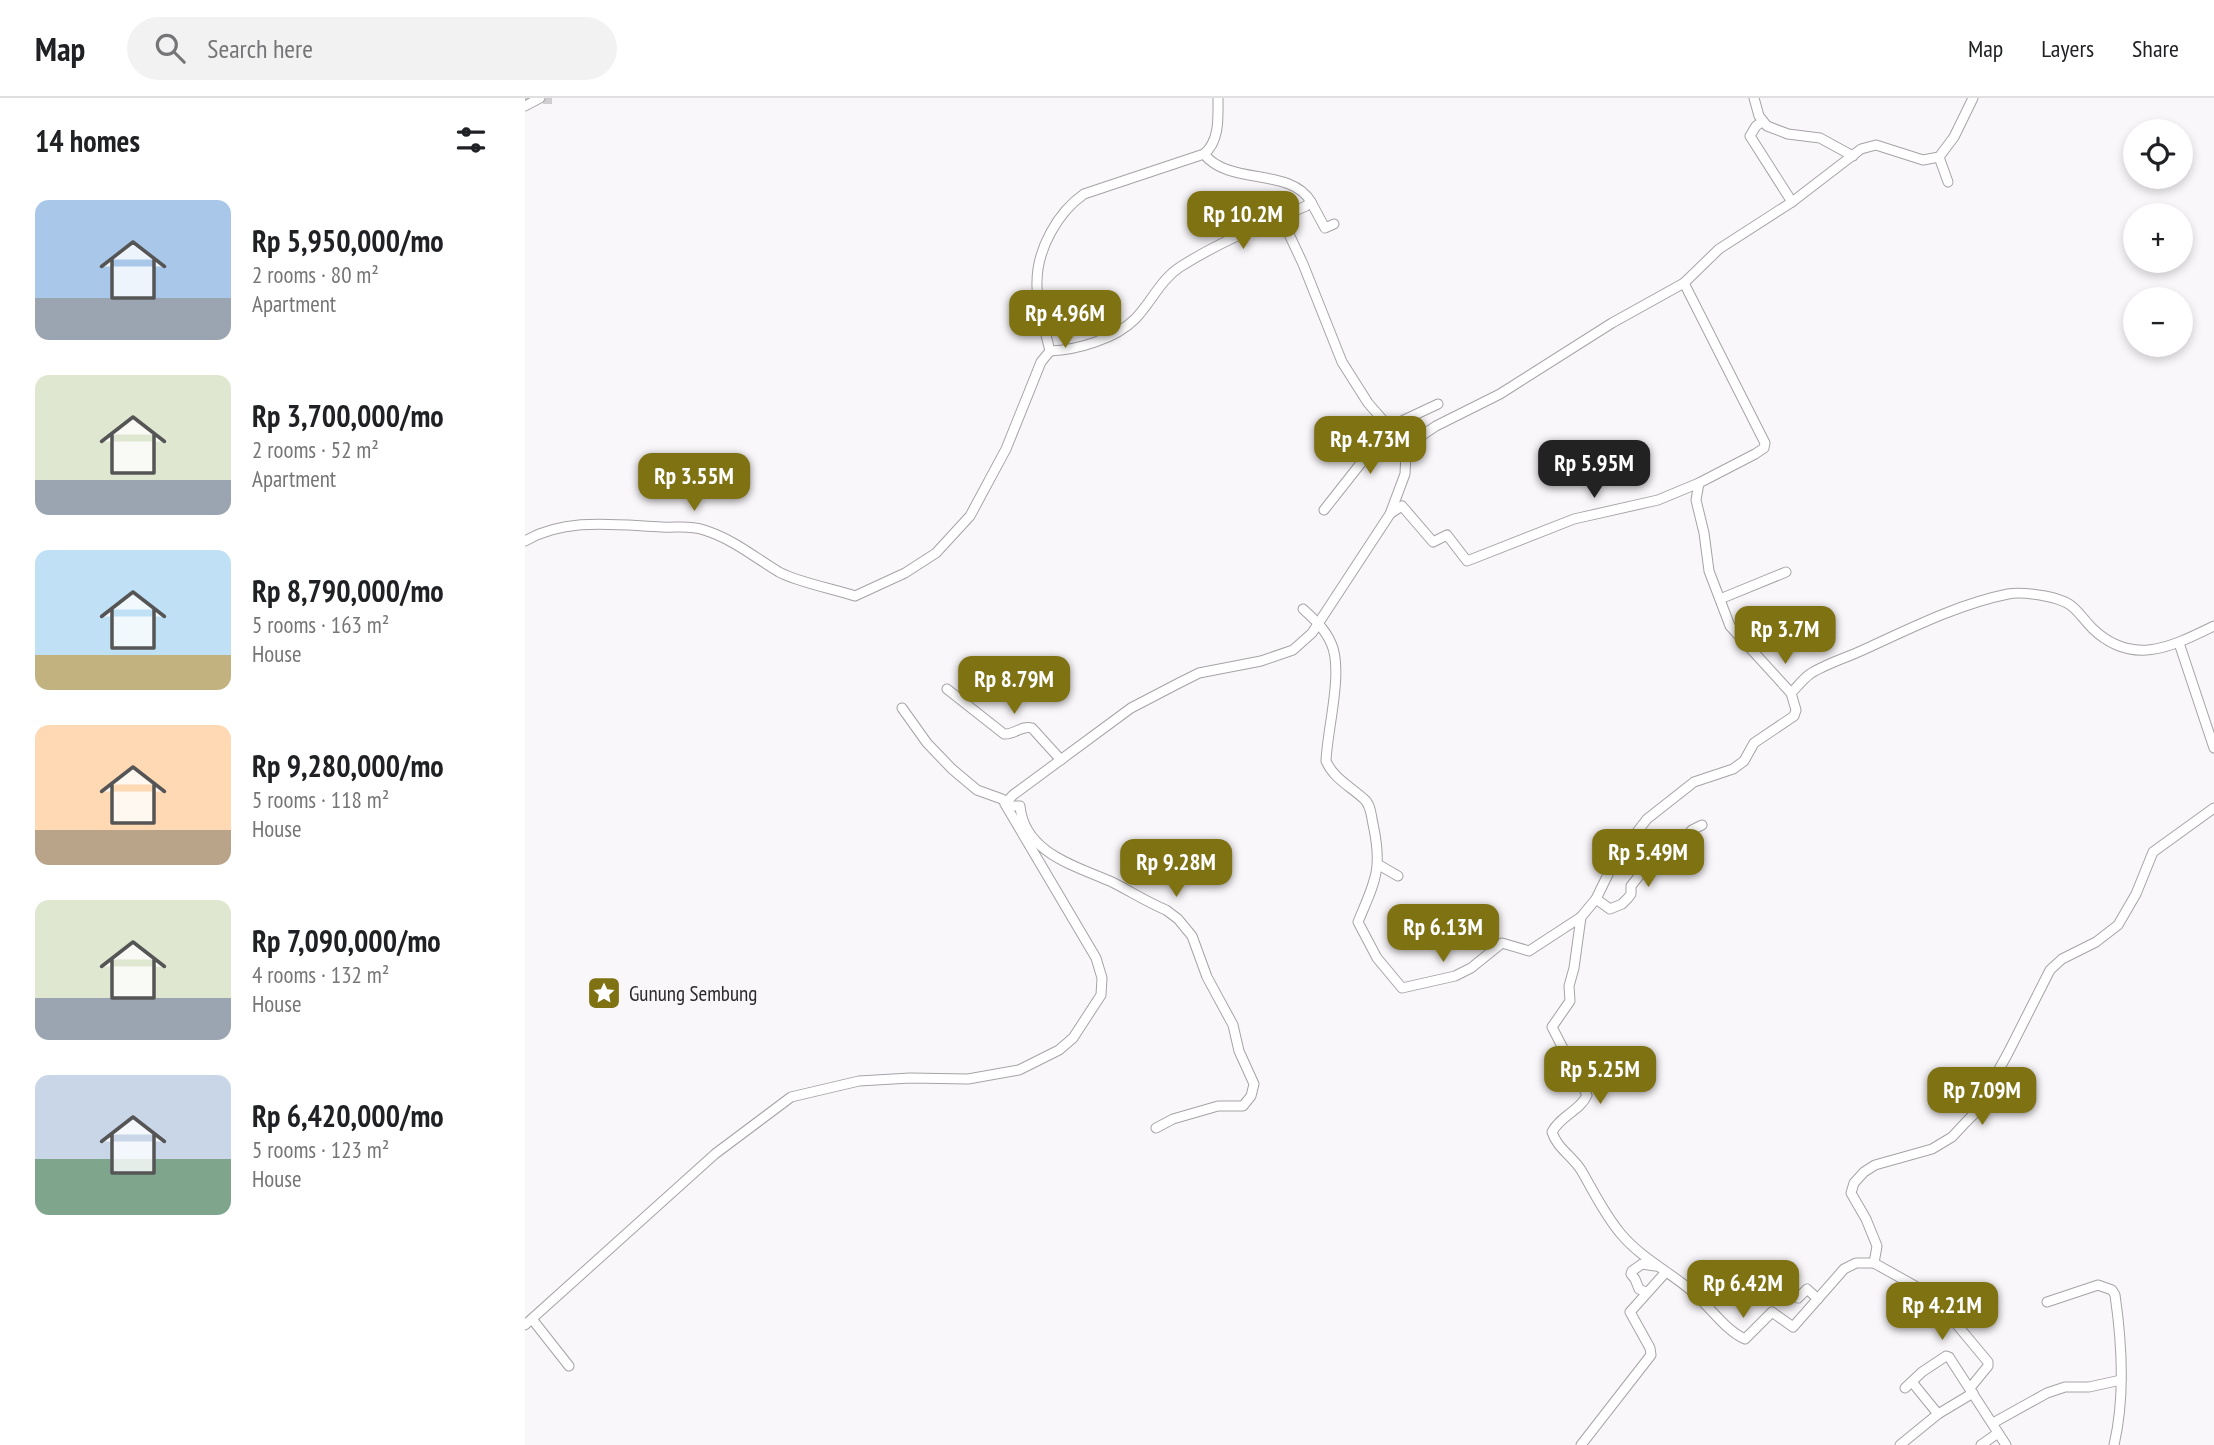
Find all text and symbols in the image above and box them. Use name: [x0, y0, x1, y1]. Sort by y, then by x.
search box: [127, 17, 617, 80]
text: Map: [35, 27, 85, 70]
icon: search: [151, 29, 189, 67]
text: Search here: [207, 32, 313, 65]
text: Map: [1968, 33, 2003, 64]
text: Layers: [2041, 33, 2094, 64]
text: Share: [2132, 33, 2179, 64]
map controls: [2123, 119, 2193, 357]
button: locate: [2123, 119, 2193, 189]
text: 14 homes: [35, 121, 140, 160]
icon: filters: [452, 121, 490, 159]
pin: Rp 10.2M: [1171, 192, 1315, 251]
text: Rp 10.2M: [1203, 199, 1283, 228]
button: +: [2123, 203, 2193, 273]
text: Rp 5,950,000/mo: [252, 221, 444, 260]
icon: home: [91, 228, 175, 312]
text: 2 rooms · 80 m²: [252, 260, 379, 289]
button: −: [2123, 287, 2193, 357]
text: Apartment: [252, 289, 336, 318]
pin: Rp 4.96M: [993, 290, 1137, 350]
text: Rp 4.96M: [1025, 298, 1105, 327]
text: Rp 3,700,000/mo: [252, 396, 444, 435]
icon: home: [91, 403, 175, 487]
pin: Rp 4.73M: [1298, 416, 1442, 476]
text: Rp 4.73M: [1330, 424, 1410, 453]
text: 2 rooms · 52 m²: [252, 435, 379, 464]
pin: Rp 5.95M: [1522, 440, 1666, 500]
text: Rp 5.95M: [1554, 448, 1634, 477]
pin: Rp 3.55M: [622, 454, 766, 513]
text: Rp 3.55M: [654, 461, 734, 490]
text: Apartment: [252, 464, 336, 493]
text: Rp 8,790,000/mo: [252, 571, 444, 610]
icon: home: [91, 578, 175, 662]
pin: Rp 3.7M: [1720, 606, 1850, 666]
text: 5 rooms · 163 m²: [252, 610, 389, 639]
text: Rp 3.7M: [1751, 614, 1819, 643]
text: House: [252, 639, 302, 668]
pin: Rp 8.79M: [942, 656, 1086, 716]
text: Rp 8.79M: [974, 664, 1054, 693]
text: Rp 9,280,000/mo: [252, 746, 444, 785]
icon: home: [91, 753, 175, 837]
text: 5 rooms · 118 m²: [252, 785, 389, 814]
text: House: [252, 814, 302, 843]
pin: Rp 5.49M: [1576, 830, 1720, 889]
text: Rp 5.49M: [1608, 837, 1688, 866]
pin: Rp 9.28M: [1104, 840, 1248, 899]
text: Rp 9.28M: [1136, 847, 1216, 876]
pin: Rp 6.13M: [1371, 904, 1515, 964]
text: Rp 6.13M: [1403, 912, 1483, 941]
text: Rp 7,090,000/mo: [252, 921, 441, 960]
icon: home: [91, 928, 175, 1012]
text: 4 rooms · 132 m²: [252, 960, 389, 989]
place icon: Gunung Sembung: [585, 974, 623, 1012]
place label: Gunung Sembung: [629, 980, 757, 1007]
text: House: [252, 989, 302, 1018]
pin: Rp 5.25M: [1528, 1046, 1672, 1106]
text: Rp 5.25M: [1560, 1054, 1640, 1083]
pin: Rp 7.09M: [1910, 1068, 2054, 1127]
text: Rp 7.09M: [1943, 1075, 2021, 1104]
text: Rp 6,420,000/mo: [252, 1096, 444, 1135]
icon: home: [91, 1103, 175, 1187]
text: 5 rooms · 123 m²: [252, 1135, 389, 1164]
text: House: [252, 1164, 302, 1193]
pin: Rp 6.42M: [1671, 1260, 1815, 1320]
text: Rp 6.42M: [1703, 1268, 1783, 1297]
pin: Rp 4.21M: [1870, 1282, 2014, 1342]
text: Rp 4.21M: [1902, 1290, 1982, 1319]

